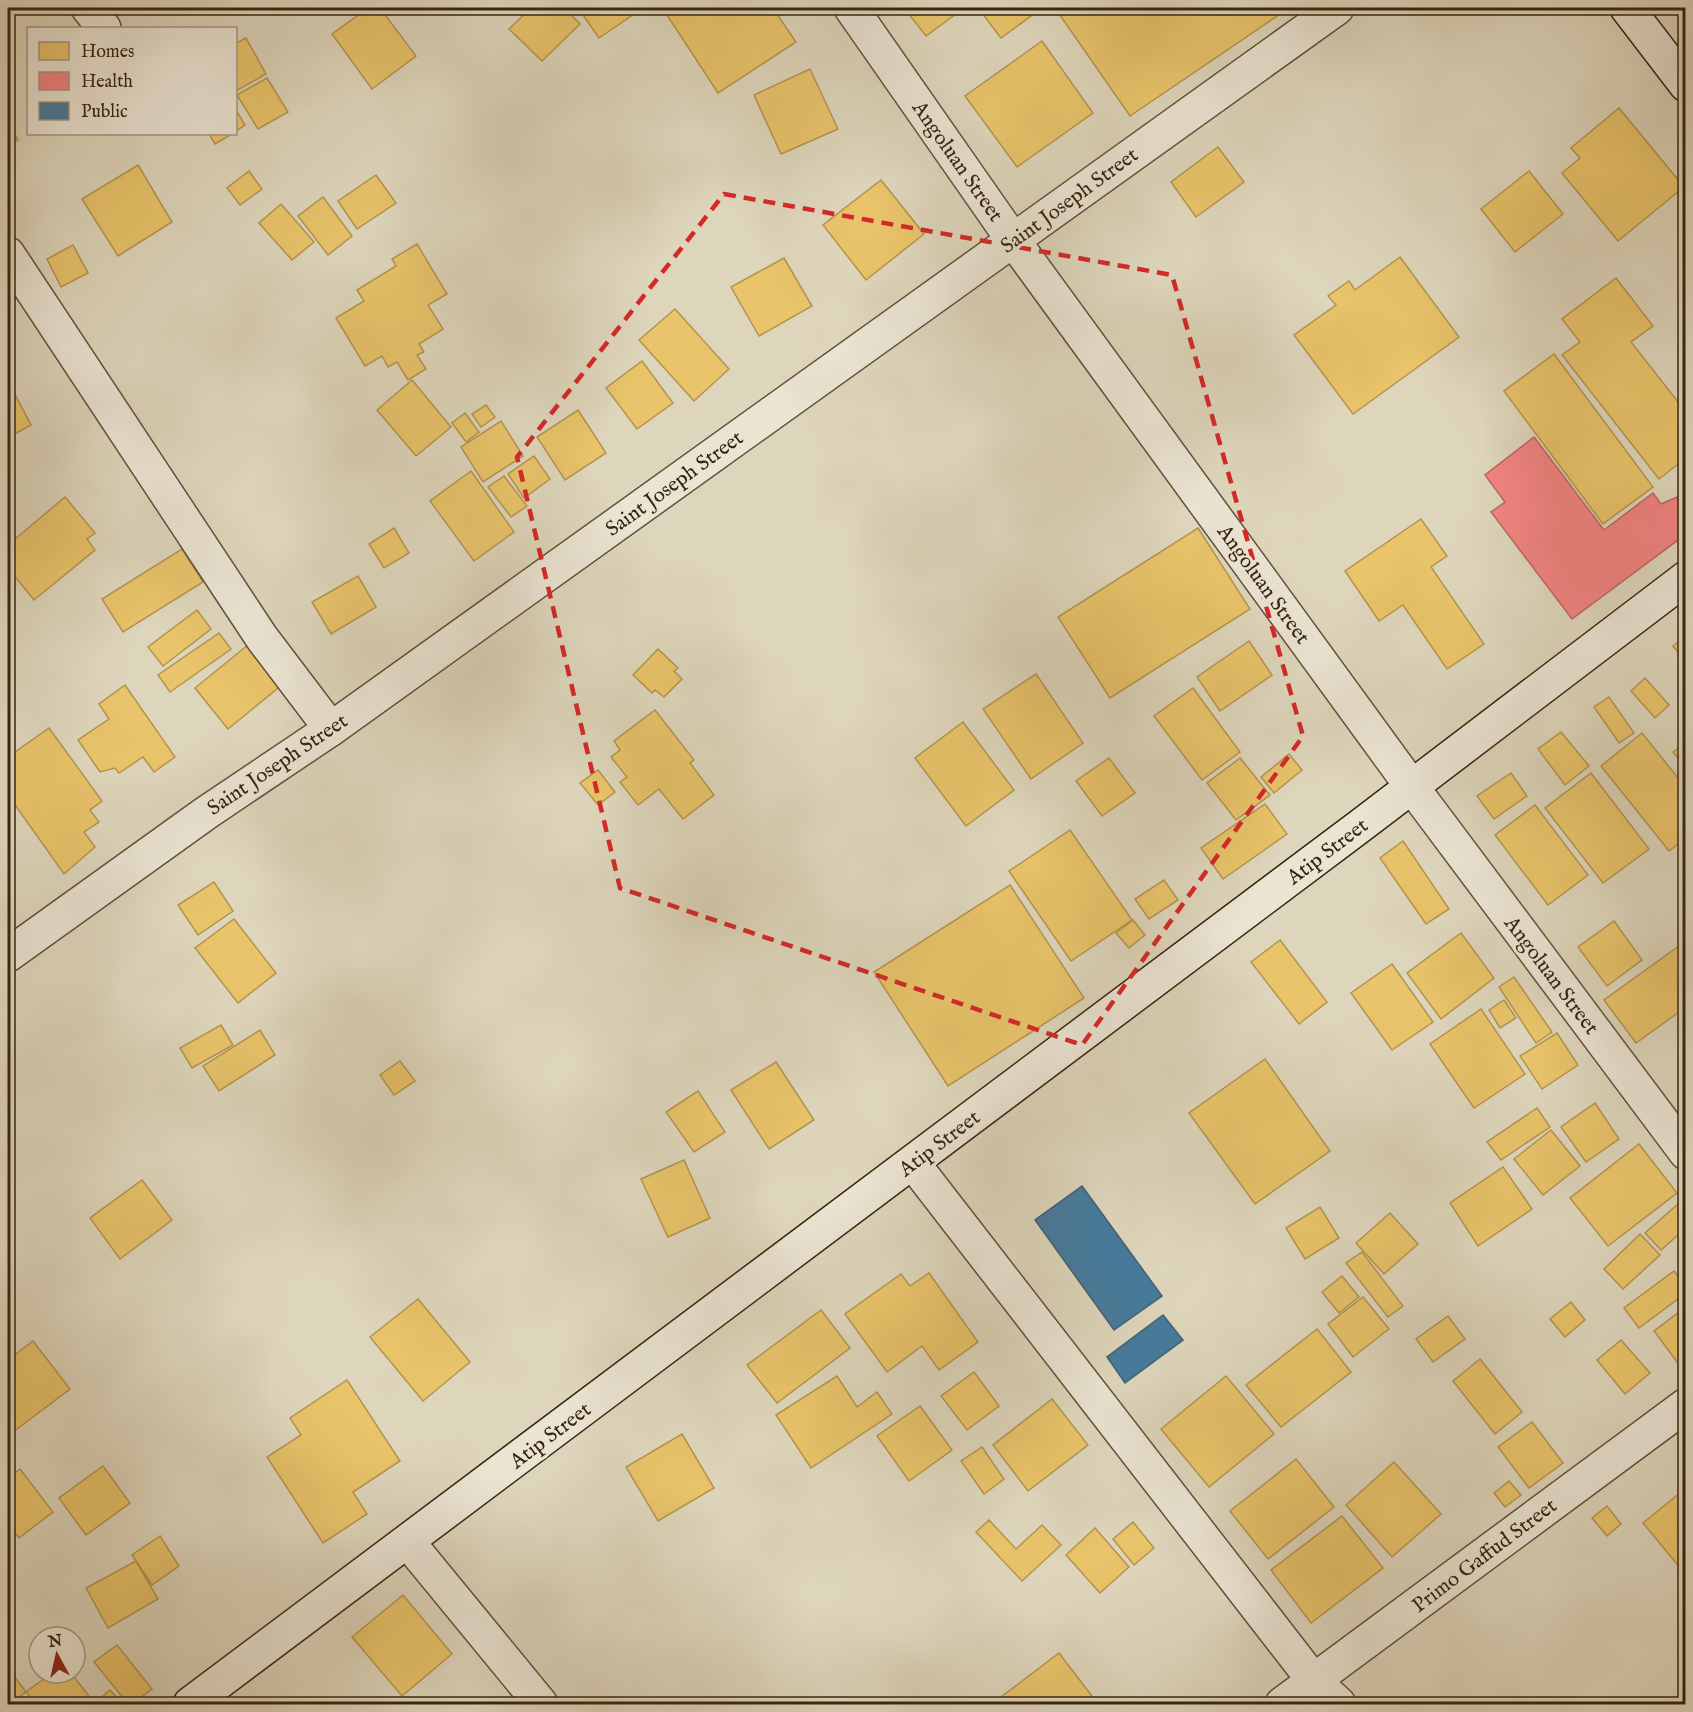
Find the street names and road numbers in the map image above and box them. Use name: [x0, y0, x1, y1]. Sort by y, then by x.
street label: Angoluan Street: [905, 95, 1008, 228]
street label: Saint Joseph Street: [996, 142, 1144, 260]
street label: Saint Joseph Street: [601, 425, 749, 543]
street label: Angoluan Street: [1210, 519, 1315, 650]
street label: Saint Joseph Street: [202, 708, 353, 822]
street label: Atip Street: [1281, 813, 1374, 892]
street label: Angoluan Street: [1497, 910, 1604, 1041]
street label: Atip Street: [893, 1105, 986, 1184]
street label: Atip Street: [504, 1397, 597, 1476]
street label: Primo Gaffud Street: [1407, 1493, 1563, 1620]

